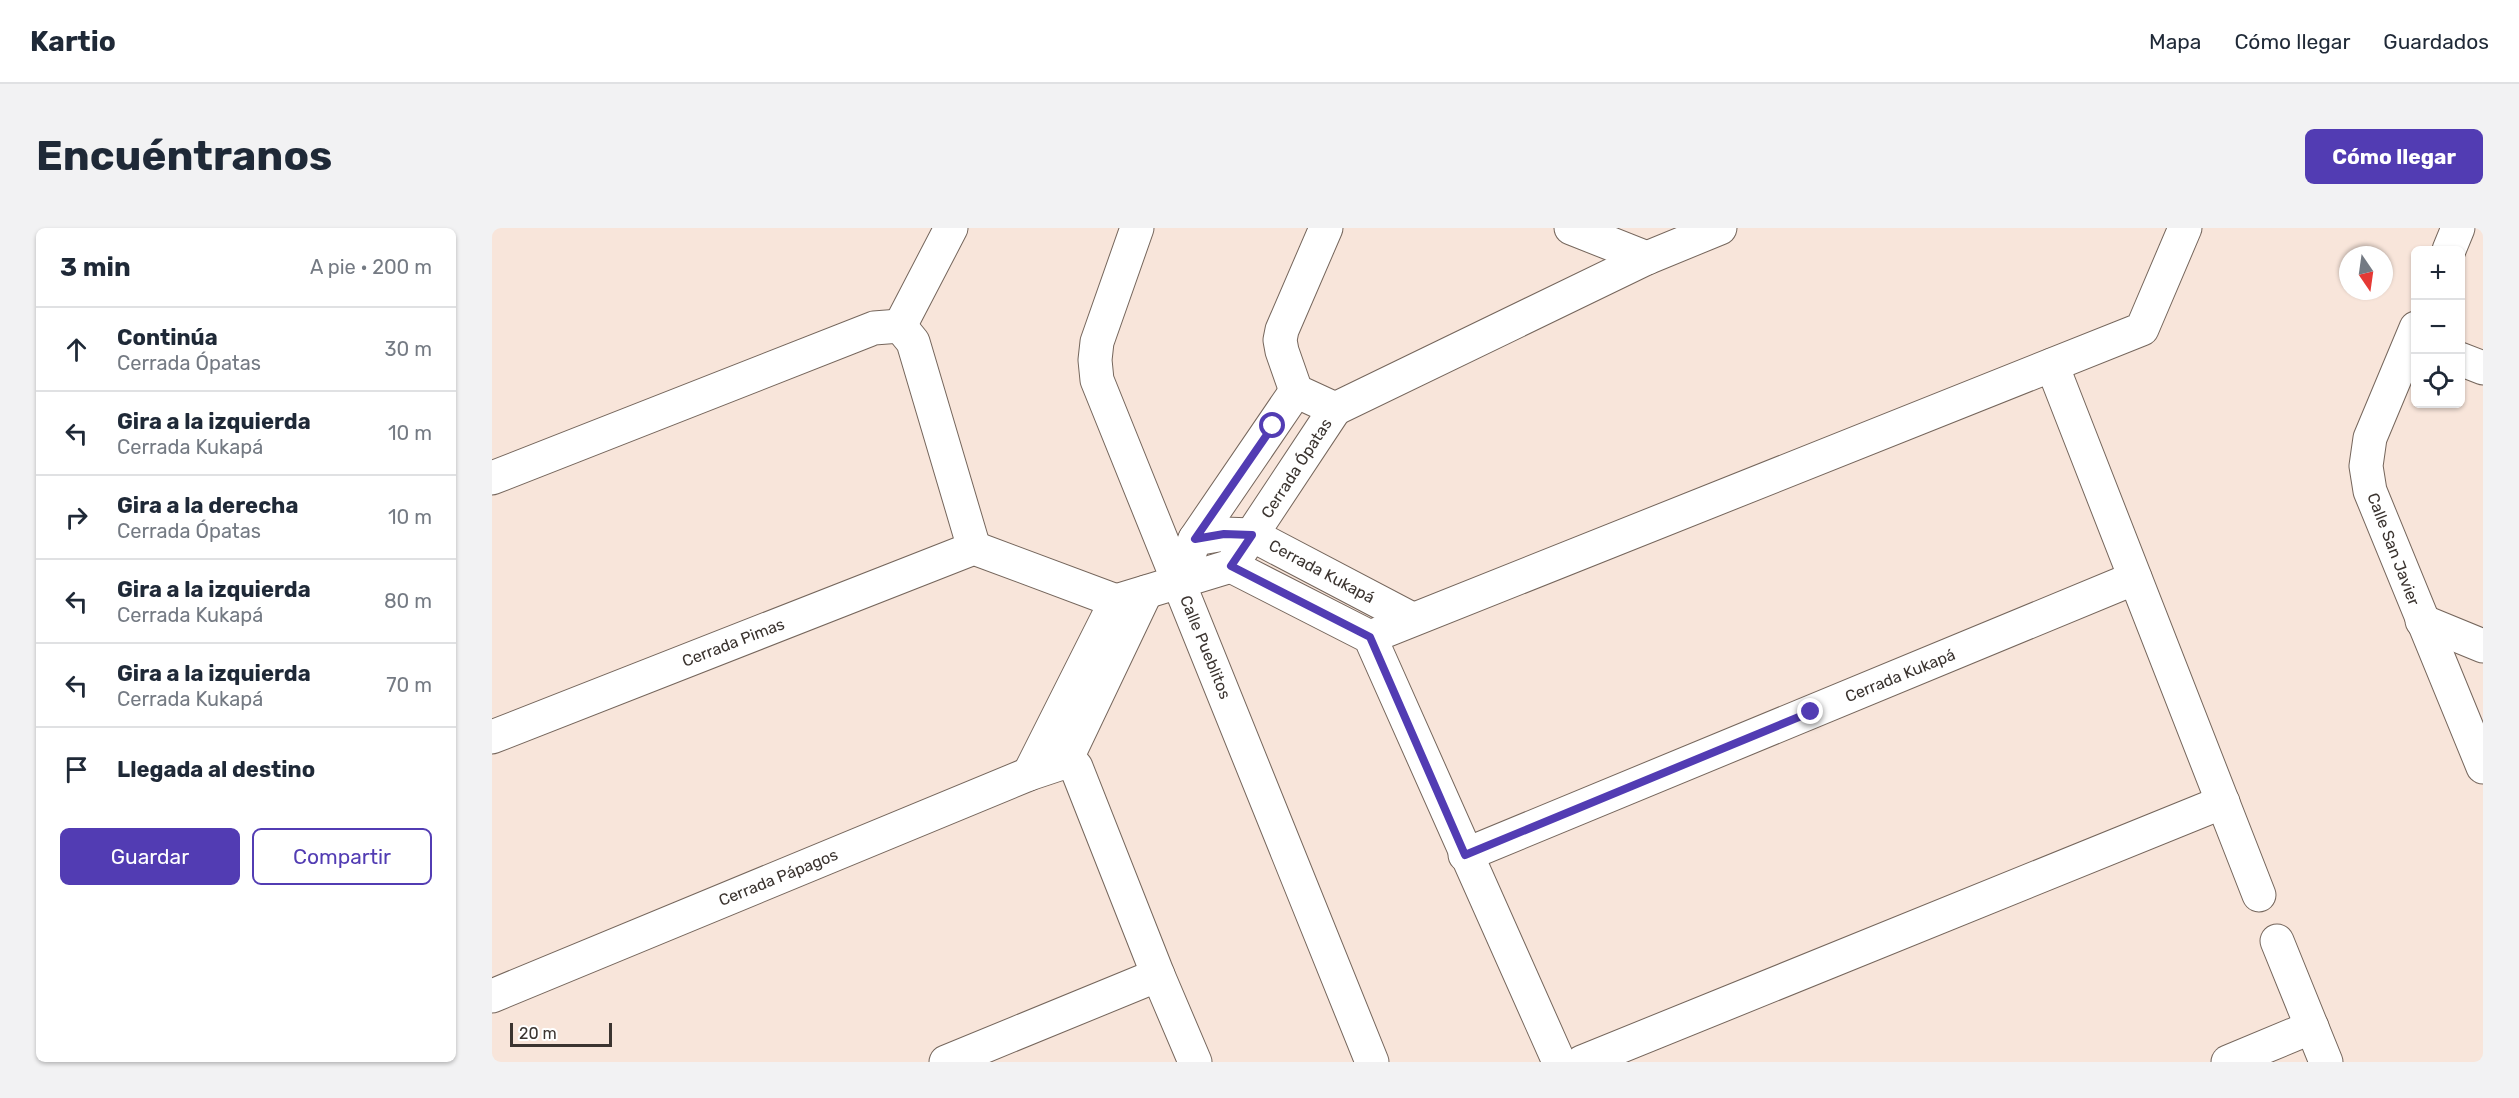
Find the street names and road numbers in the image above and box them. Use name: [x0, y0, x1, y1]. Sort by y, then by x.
street label: Cerrada Ópatas: [1256, 414, 1336, 522]
street label: Calle San Javier: [2363, 490, 2424, 608]
street label: Cerrada Kukapá: [1266, 536, 1378, 607]
street label: Calle Pueblitos: [1176, 593, 1235, 702]
street label: Cerrada Pimas: [679, 614, 787, 671]
street label: Cerrada Kukapá: [1842, 645, 1958, 706]
street label: Cerrada Pápagos: [716, 845, 841, 910]

